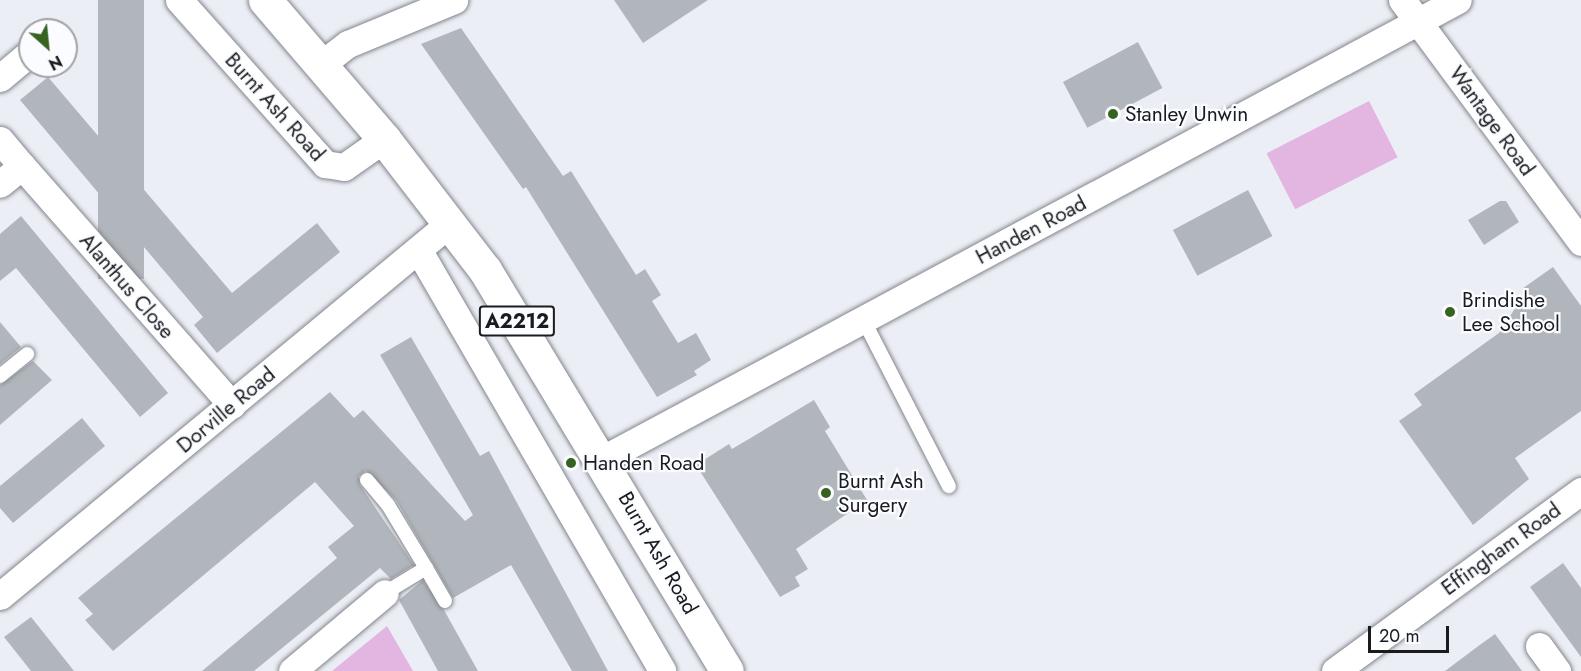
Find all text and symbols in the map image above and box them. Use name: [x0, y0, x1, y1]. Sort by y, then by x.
north arrow: [18, 18, 78, 78]
street label: Burnt Ash Road: [220, 48, 330, 166]
text: N: [45, 50, 66, 76]
street label: Wantage Road: [1444, 61, 1540, 181]
place label: Stanley Unwin: [1125, 101, 1248, 127]
marker: Stanley Unwin: [1106, 107, 1120, 121]
street label: Handen Road: [971, 190, 1091, 270]
street label: Alanthus Close: [74, 228, 180, 344]
place label: Brindishe Lee School: [1462, 287, 1560, 337]
road number: A2212: [478, 304, 556, 338]
marker: Brindishe Lee School: [1443, 305, 1457, 319]
street label: Dorville Road: [172, 362, 280, 458]
place label: Handen Road: [583, 450, 705, 476]
marker: Handen Road: [564, 456, 578, 470]
place label: Burnt Ash Surgery: [838, 468, 924, 518]
marker: Burnt Ash Surgery: [819, 486, 833, 500]
street label: Burnt Ash Road: [613, 487, 703, 619]
street label: Effingham Road: [1437, 497, 1565, 601]
scale bar: [1371, 614, 1452, 652]
text: 20 m: [1379, 623, 1419, 649]

